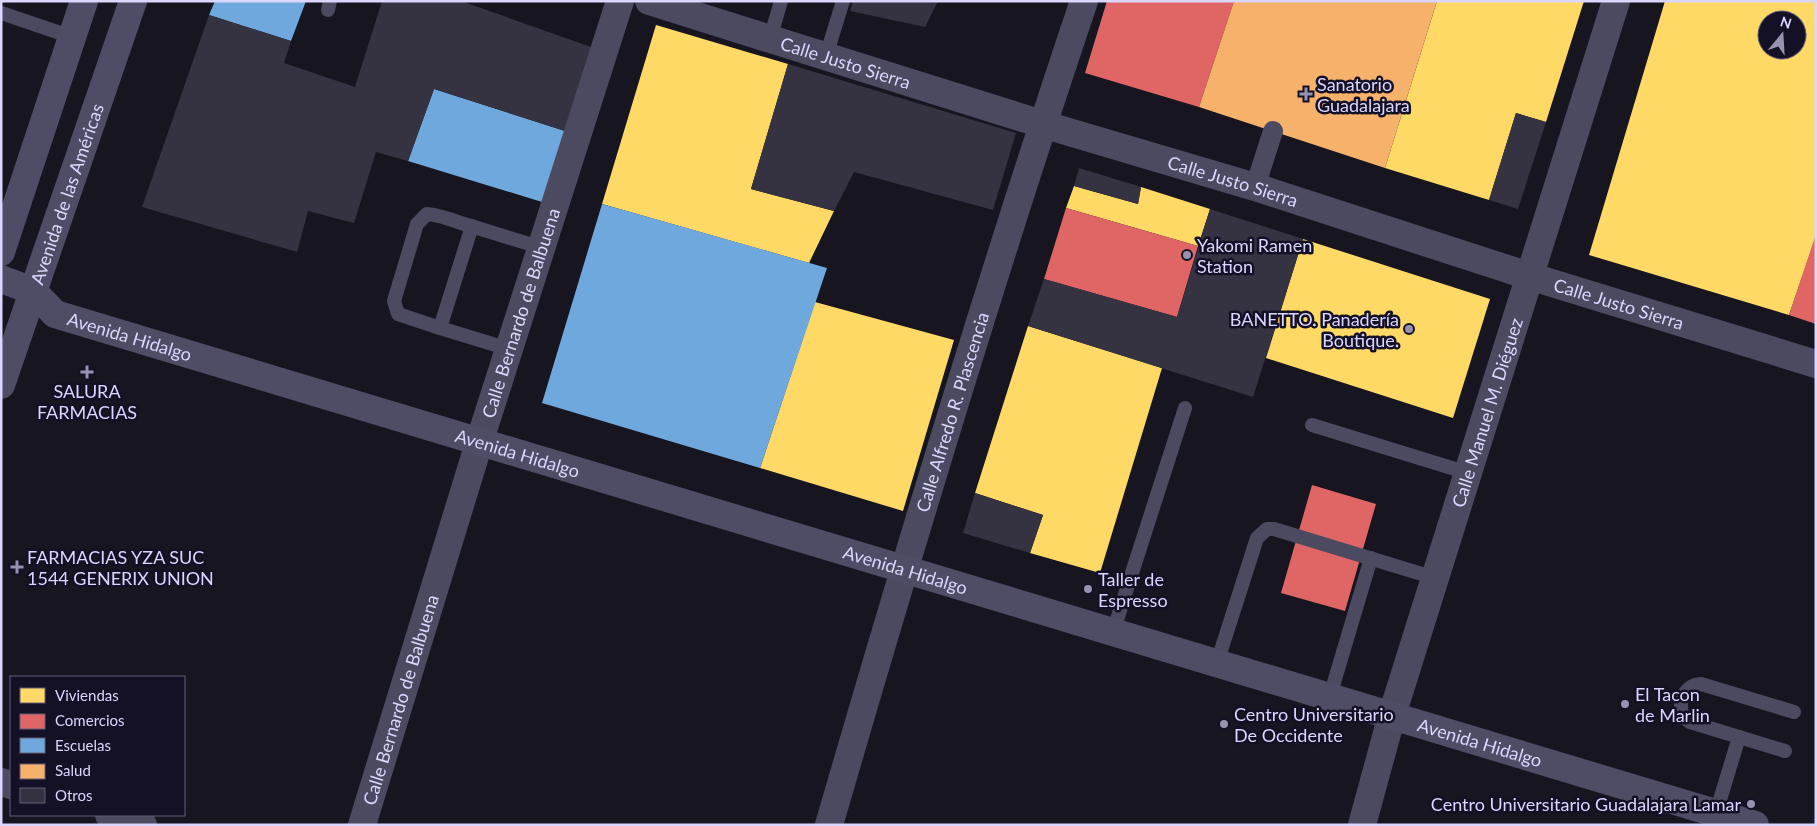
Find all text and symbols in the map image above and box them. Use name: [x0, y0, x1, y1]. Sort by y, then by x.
north arrow: [1757, 10, 1807, 60]
text: N: [1778, 12, 1794, 32]
street label: Calle Justo Sierra: [778, 32, 913, 93]
place label: Sanatorio Guadalajara: [1317, 73, 1410, 116]
marker: Sanatorio Guadalajara: [1299, 87, 1313, 101]
street label: Avenida de las Américas: [25, 100, 108, 287]
street label: Calle Justo Sierra: [1165, 151, 1301, 211]
street label: Calle Bernardo de Balbuena: [477, 205, 564, 421]
place label: Yakomi Ramen Station: [1197, 234, 1312, 277]
marker: Yakomi Ramen Station: [1181, 249, 1193, 261]
street label: Calle Justo Sierra: [1551, 273, 1687, 334]
street label: Avenida Hidalgo: [65, 307, 195, 366]
place label: BANETTO. Panadería Boutique.: [1230, 308, 1399, 351]
street label: Calle Alfredo R. Plascencia: [911, 309, 993, 515]
street label: Calle Manuel M. Diéguez: [1447, 315, 1527, 510]
marker: BANETTO. Panadería Boutique.: [1403, 323, 1415, 335]
marker: SALURA FARMACIAS: [81, 366, 93, 378]
place label: SALURA FARMACIAS: [37, 380, 137, 423]
street label: Avenida Hidalgo: [453, 424, 582, 482]
street label: Avenida Hidalgo: [841, 541, 970, 599]
place label: FARMACIAS YZA SUC 1544 GENERIX UNION: [27, 546, 214, 589]
marker: FARMACIAS YZA SUC 1544 GENERIX UNION: [11, 561, 23, 573]
place label: Taller de Espresso: [1098, 568, 1168, 611]
marker: Taller de Espresso: [1082, 583, 1094, 595]
street label: Calle Bernardo de Balbuena: [358, 592, 443, 808]
legend: [10, 676, 185, 816]
place label: El Tacon de Marlin: [1635, 683, 1710, 726]
text: Viviendas: [55, 686, 119, 704]
marker: El Tacon de Marlin: [1619, 698, 1631, 710]
place label: Centro Universitario De Occidente: [1234, 703, 1394, 746]
text: Comercios: [55, 711, 125, 729]
street label: Avenida Hidalgo: [1415, 713, 1545, 771]
marker: Centro Universitario De Occidente: [1218, 718, 1230, 730]
text: Escuelas: [55, 736, 111, 754]
text: Salud: [55, 761, 91, 779]
text: Otros: [55, 786, 93, 804]
place label: Centro Universitario Guadalajara Lamar: [1431, 793, 1741, 815]
marker: Centro Universitario Guadalajara Lamar: [1745, 798, 1757, 810]

